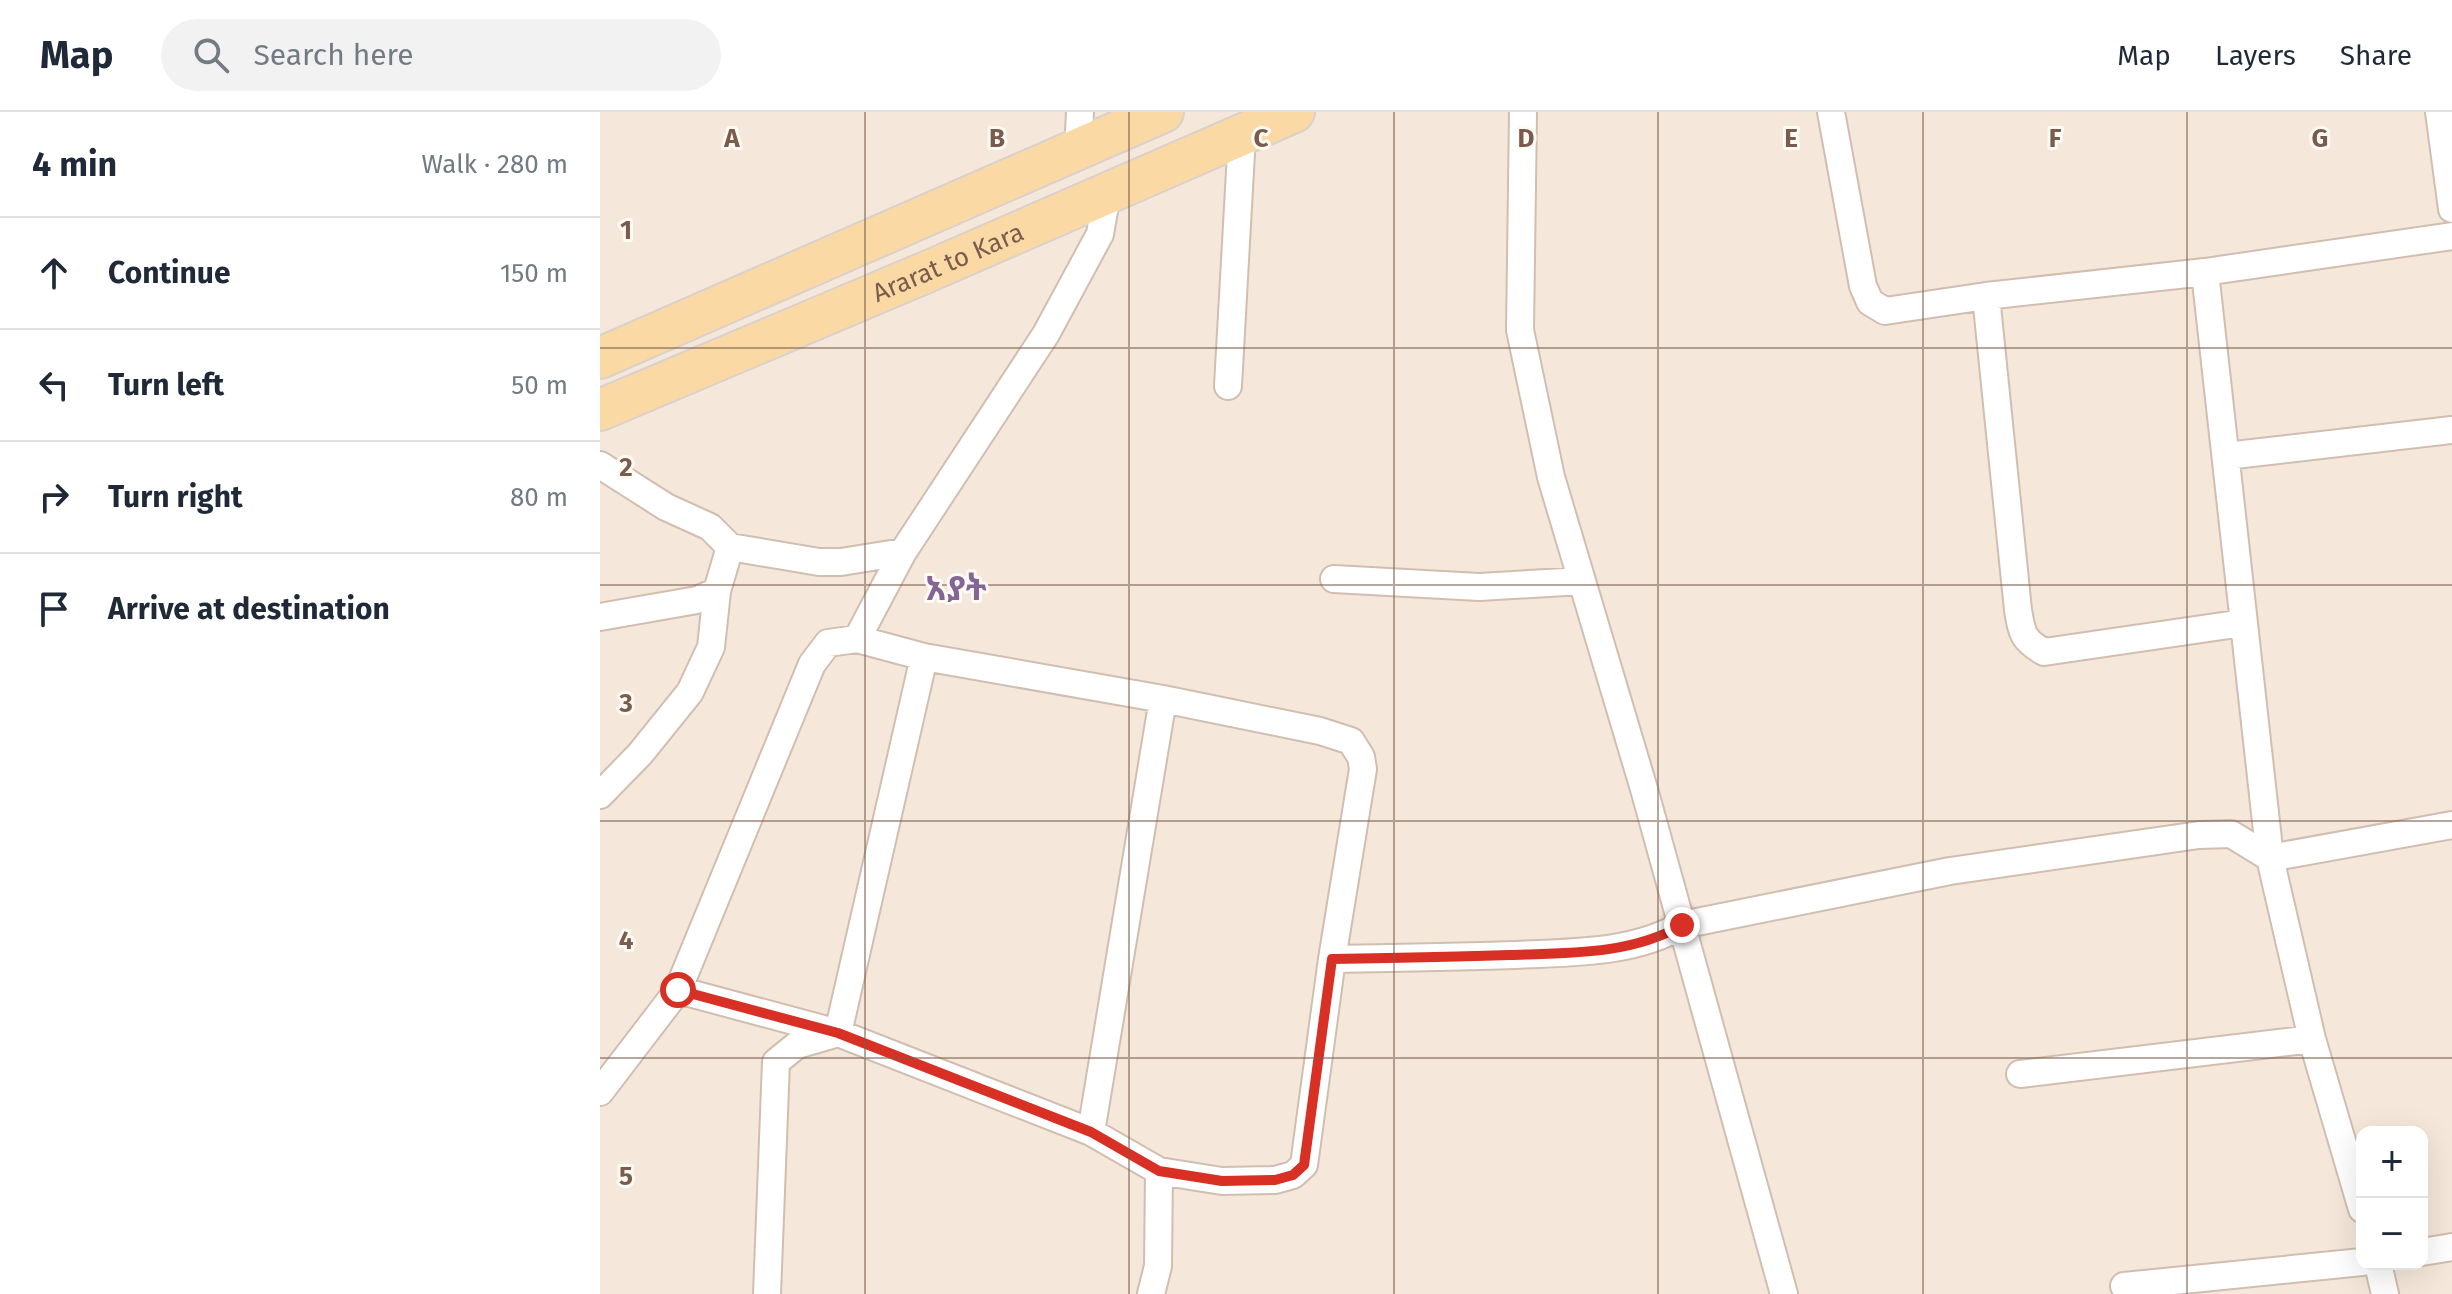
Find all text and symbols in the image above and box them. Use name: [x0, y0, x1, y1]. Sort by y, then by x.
search box: [161, 19, 721, 91]
text: Map: [40, 32, 113, 78]
icon: search: [189, 33, 233, 77]
text: Search here: [253, 37, 414, 73]
text: Map: [2117, 39, 2171, 72]
text: Layers: [2215, 39, 2296, 72]
text: Share: [2340, 39, 2412, 72]
text: A: [723, 123, 740, 154]
text: B: [989, 123, 1005, 154]
text: C: [1254, 123, 1269, 154]
text: D: [1518, 123, 1535, 154]
text: E: [1784, 123, 1798, 154]
text: F: [2049, 123, 2062, 154]
text: G: [2312, 123, 2328, 154]
text: 4 min: [32, 144, 117, 185]
text: Walk · 280 m: [422, 149, 568, 180]
text: 1: [620, 215, 632, 246]
street label: Ararat to Kara: [868, 217, 1029, 309]
icon: ahead: [32, 251, 76, 295]
text: Continue: [108, 255, 231, 291]
text: 150 m: [500, 258, 568, 289]
icon: left: [32, 363, 76, 407]
text: Turn left: [108, 367, 224, 403]
text: 50 m: [511, 370, 568, 401]
text: 2: [619, 452, 633, 483]
icon: right: [32, 475, 76, 519]
text: Turn right: [108, 479, 243, 515]
text: 80 m: [510, 482, 568, 513]
district label: አያት: [925, 568, 987, 609]
icon: arrive: [32, 587, 76, 631]
text: Arrive at destination: [108, 591, 390, 627]
text: 3: [618, 688, 633, 719]
route end: [1664, 907, 1700, 943]
text: 4: [619, 925, 634, 956]
route start: [660, 972, 696, 1008]
map controls: [2356, 1126, 2428, 1270]
button: +: [2356, 1126, 2428, 1198]
text: 5: [619, 1161, 633, 1192]
button: −: [2356, 1198, 2428, 1270]

